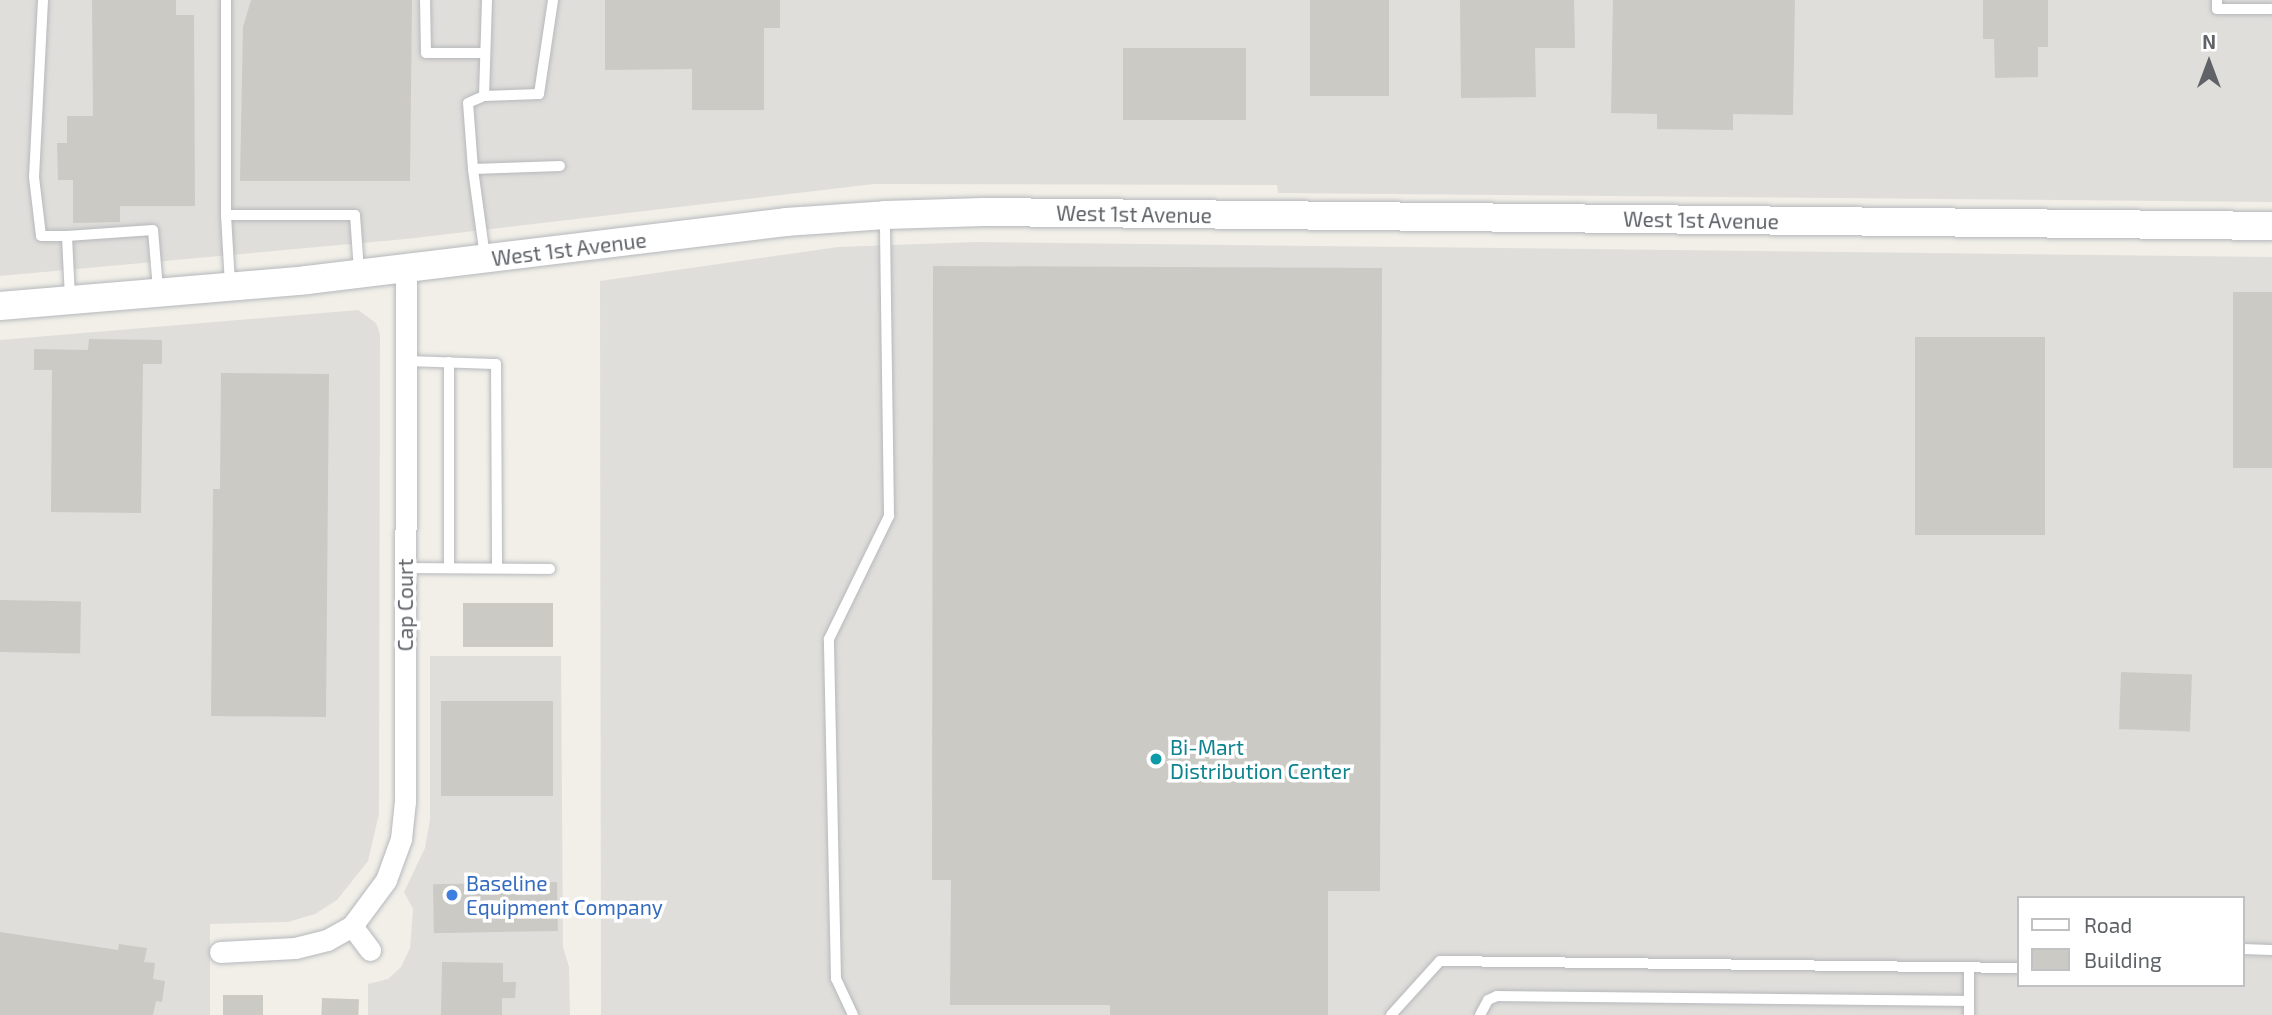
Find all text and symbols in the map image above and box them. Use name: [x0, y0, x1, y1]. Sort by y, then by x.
north arrow: [2174, 28, 2244, 98]
text: N: [2202, 30, 2216, 53]
street label: West 1st Avenue: [1056, 200, 1212, 228]
street label: West 1st Avenue: [1623, 206, 1779, 234]
street label: West 1st Avenue: [490, 227, 648, 271]
street label: Cap Court: [392, 559, 418, 651]
place label: Bi-Mart Distribution Center: [1170, 734, 1351, 784]
marker: Bi-Mart Distribution Center: [1148, 751, 1164, 767]
place label: Baseline Equipment Company: [466, 870, 663, 920]
marker: Baseline Equipment Company: [444, 887, 460, 903]
legend: [2016, 896, 2244, 987]
text: Road: [2084, 912, 2132, 937]
text: Building: [2084, 947, 2162, 972]

